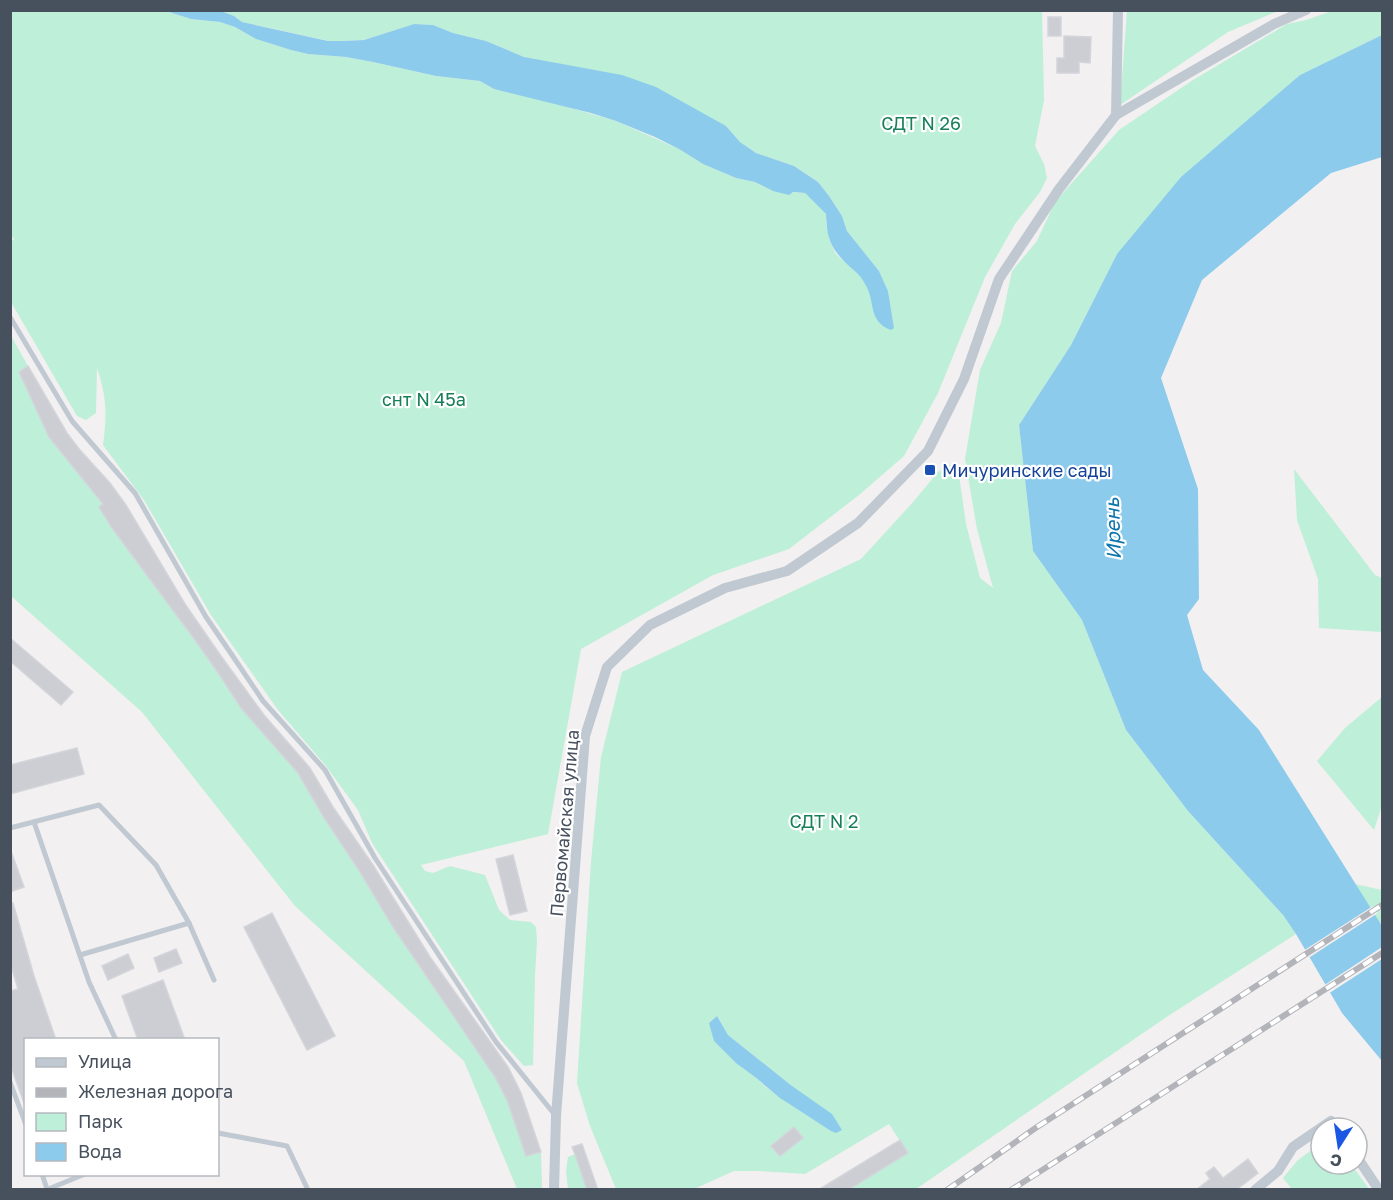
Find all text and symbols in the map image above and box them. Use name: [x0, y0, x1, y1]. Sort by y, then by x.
park label: СДТ N 26: [881, 112, 961, 134]
park label: снт N 45а: [382, 388, 466, 410]
place label: Мичуринские сады: [942, 459, 1112, 481]
marker: Мичуринские сады: [923, 463, 937, 477]
water label: Ирень: [1099, 496, 1125, 560]
street label: Первомайская улица: [545, 729, 583, 917]
park label: СДТ N 2: [790, 810, 858, 832]
legend: [24, 1038, 219, 1176]
text: Улица: [78, 1050, 132, 1072]
text: Железная дорога: [78, 1080, 233, 1102]
text: Парк: [78, 1110, 123, 1132]
north arrow: [1309, 1116, 1369, 1176]
text: Вода: [78, 1140, 122, 1162]
text: С: [1328, 1150, 1344, 1172]

